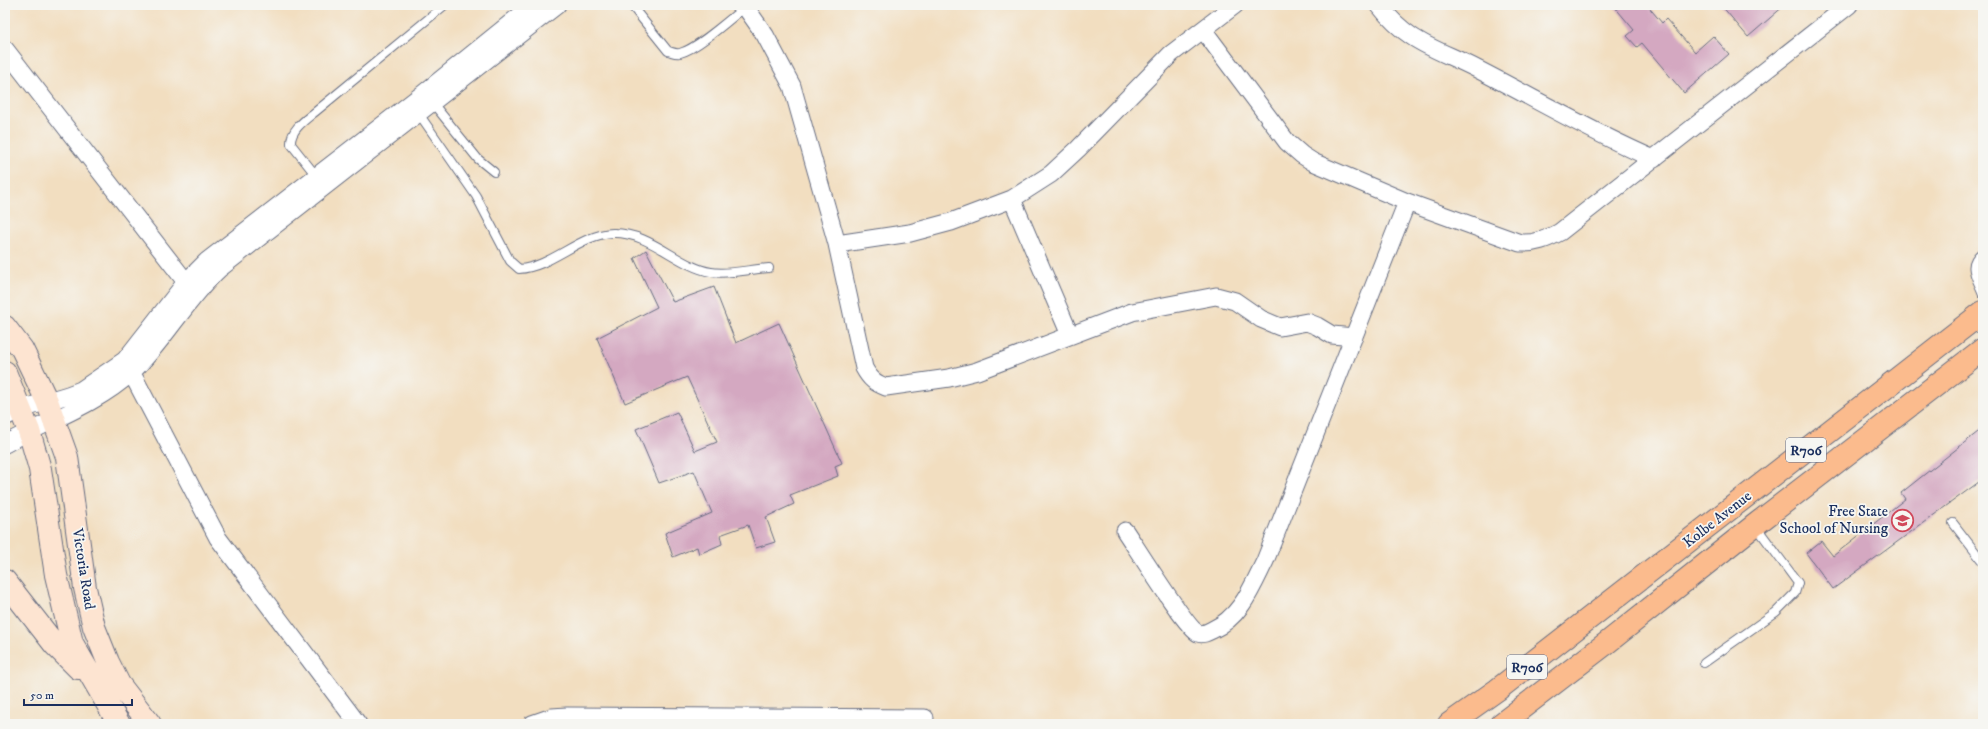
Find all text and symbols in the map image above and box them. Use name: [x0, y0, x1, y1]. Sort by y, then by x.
road number: R706: [1786, 438, 1826, 462]
street label: Kolbe Avenue: [1679, 487, 1755, 552]
place label: Free State School of Nursing: [1780, 502, 1889, 538]
school or university icon: Free State School of Nursing: [1890, 507, 1916, 533]
street label: Victoria Road: [68, 526, 99, 611]
road number: R706: [1507, 655, 1547, 679]
scale bar: [24, 681, 132, 707]
text: 50 m: [30, 688, 54, 703]

